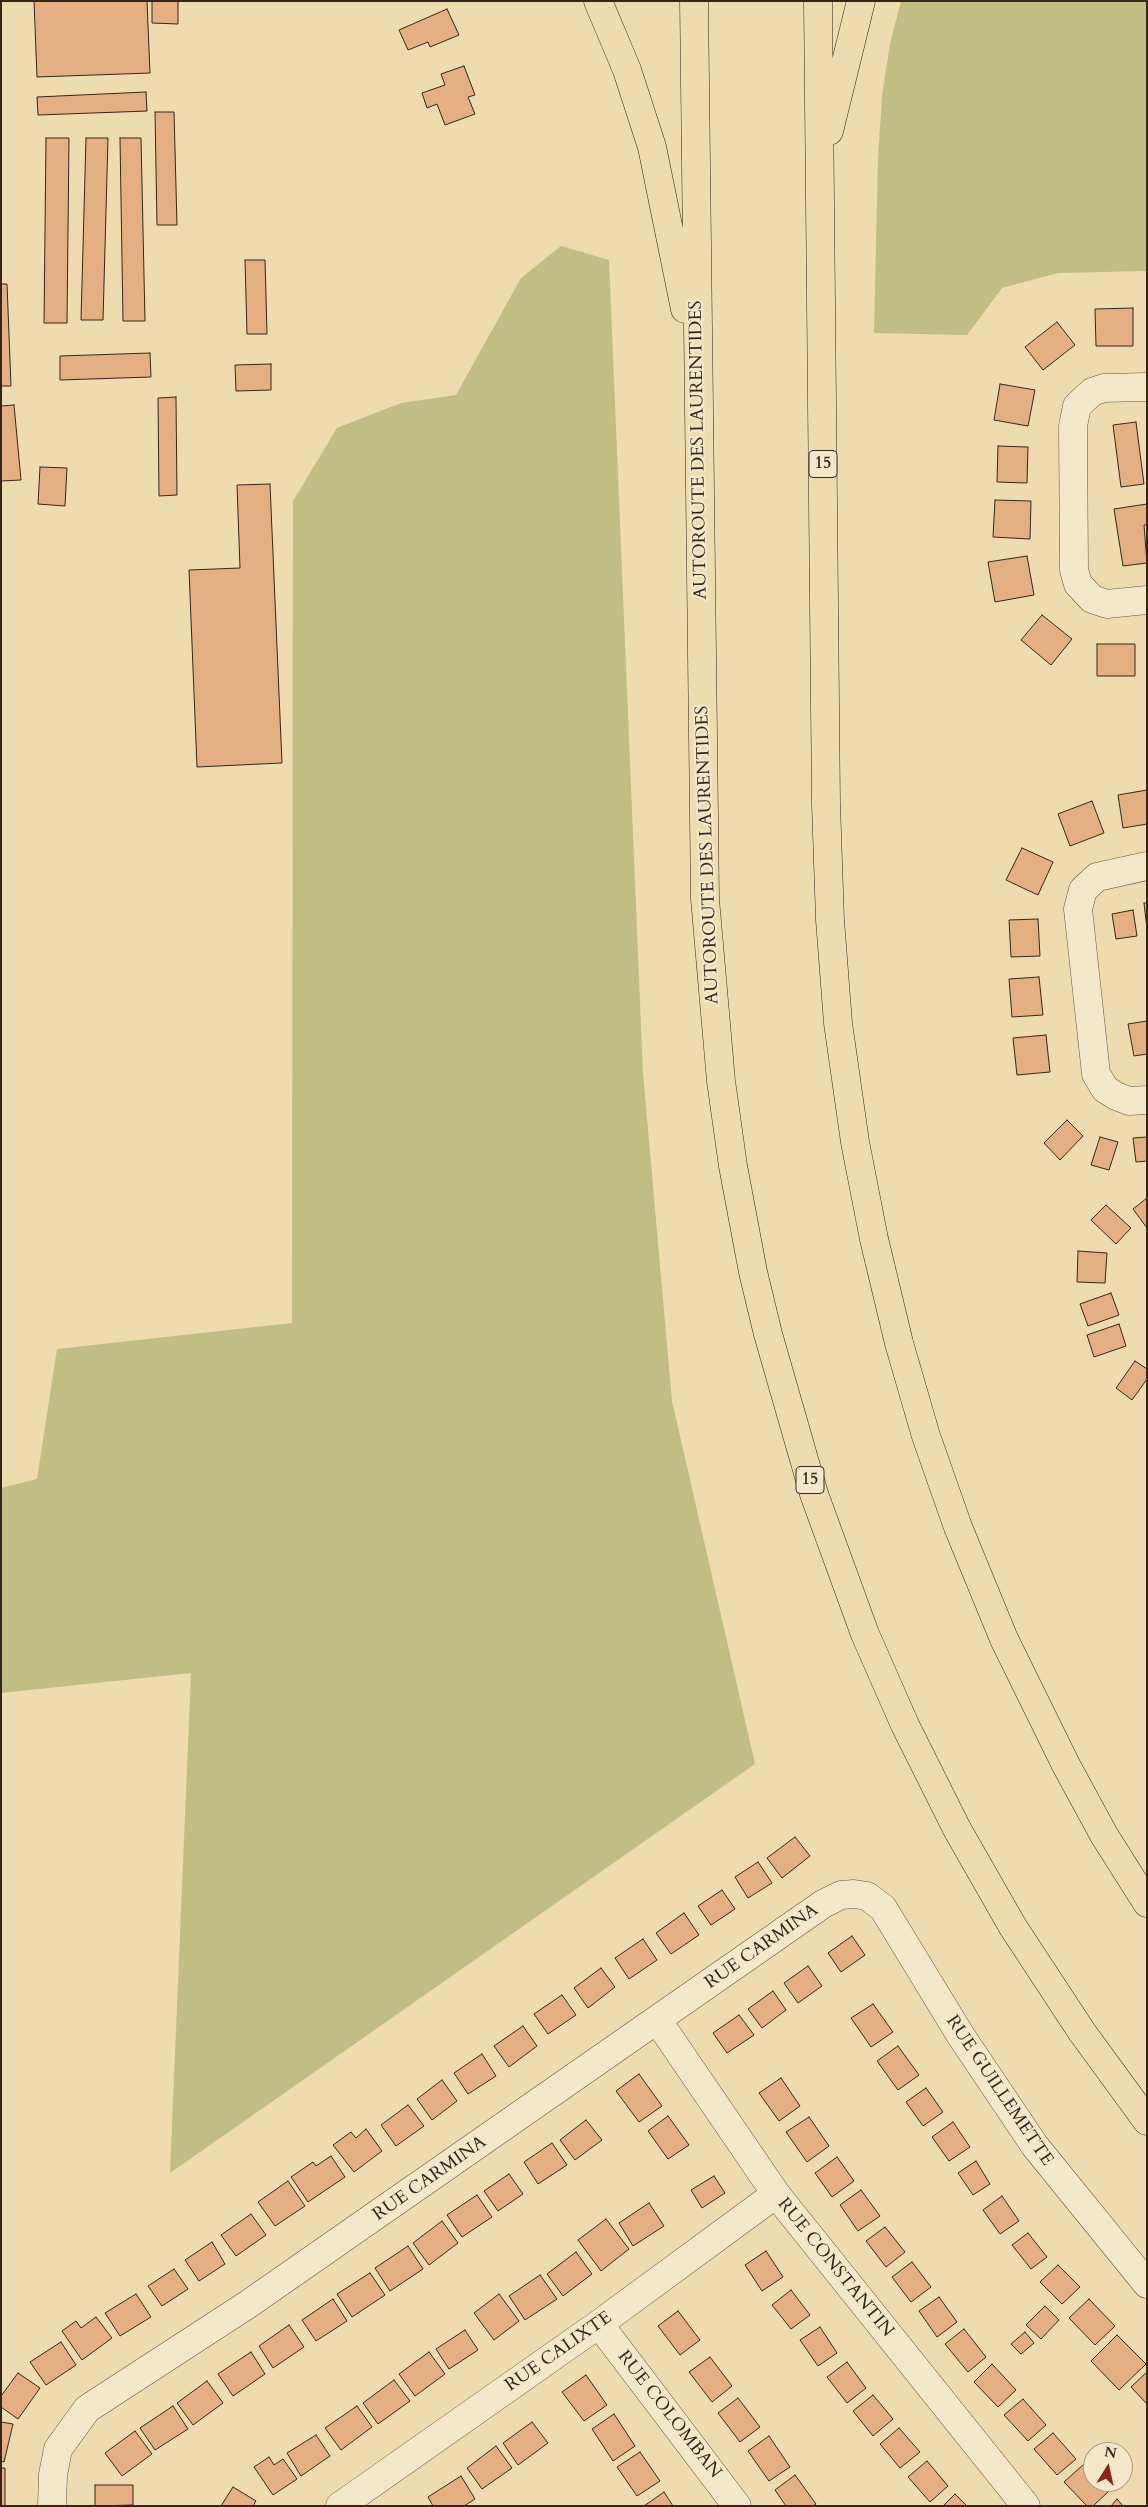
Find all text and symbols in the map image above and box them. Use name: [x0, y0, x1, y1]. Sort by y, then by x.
street label: AUTOROUTE DES LAURENTIDES: [686, 300, 712, 600]
road number: 15: [809, 450, 837, 478]
street label: AUTOROUTE DES LAURENTIDES: [692, 705, 724, 1005]
road number: 15: [796, 1466, 824, 1494]
street label: RUE CARMINA: [701, 1900, 823, 1994]
street label: RUE GUILLEMETTE: [941, 2012, 1057, 2170]
street label: RUE CARMINA: [369, 2132, 491, 2226]
street label: RUE CONSTANTIN: [772, 2194, 898, 2342]
street label: RUE CALIXTE: [502, 2307, 616, 2397]
street label: RUE COLOMBAN: [612, 2347, 726, 2483]
north arrow: [1083, 2442, 1133, 2492]
text: N: [1103, 2442, 1118, 2463]

